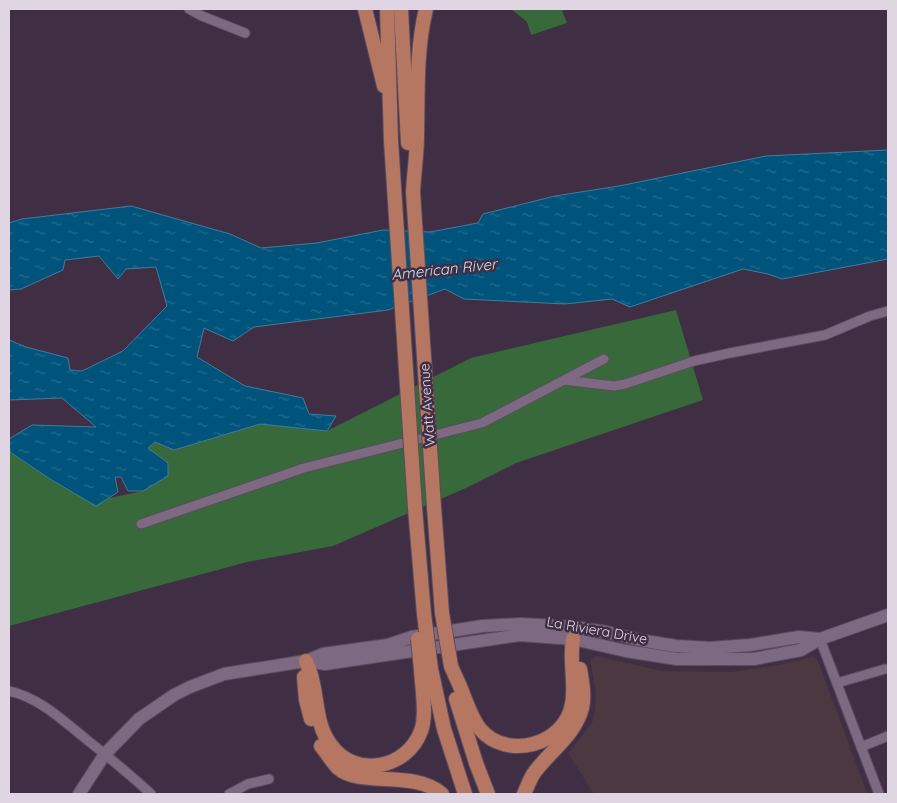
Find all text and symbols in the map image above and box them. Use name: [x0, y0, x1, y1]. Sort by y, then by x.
water label: American River: [390, 254, 500, 284]
street label: Watt Avenue: [415, 363, 439, 447]
street label: La Riviera Drive: [545, 612, 649, 648]

